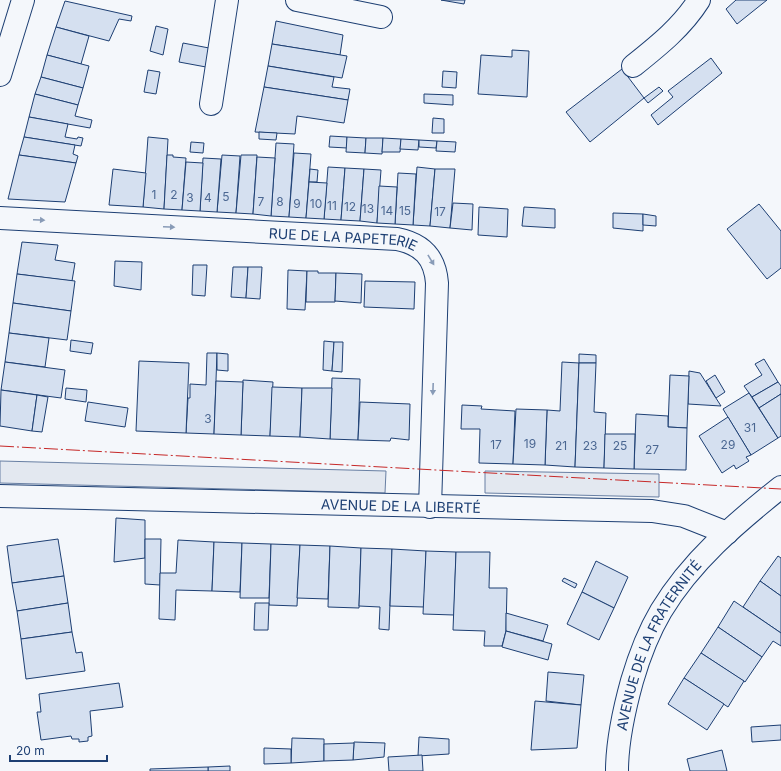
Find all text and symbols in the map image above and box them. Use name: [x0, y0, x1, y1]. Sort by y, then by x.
house number: 1: [152, 187, 156, 202]
house number: 2: [170, 187, 178, 202]
house number: 5: [222, 189, 230, 204]
house number: 3: [186, 190, 194, 205]
house number: 4: [204, 190, 212, 205]
house number: 7: [258, 194, 265, 209]
house number: 8: [276, 194, 284, 209]
house number: 9: [293, 196, 301, 211]
house number: 10: [310, 196, 322, 211]
house number: 11: [327, 198, 337, 213]
house number: 12: [344, 199, 356, 214]
house number: 13: [362, 201, 374, 216]
house number: 14: [381, 203, 394, 218]
house number: 15: [399, 203, 411, 218]
house number: 17: [434, 204, 446, 219]
one-way arrow: [33, 217, 46, 223]
one-way arrow: [163, 224, 176, 230]
street label: RUE DE LA PAPETERIE: [268, 224, 421, 254]
one-way arrow: [427, 254, 434, 266]
one-way arrow: [430, 383, 437, 395]
house number: 3: [204, 411, 212, 426]
house number: 31: [744, 420, 756, 435]
house number: 19: [524, 436, 536, 451]
house number: 17: [490, 437, 502, 452]
house number: 29: [721, 437, 735, 452]
house number: 21: [555, 438, 567, 453]
house number: 23: [583, 438, 597, 453]
house number: 25: [613, 438, 627, 453]
house number: 27: [645, 442, 659, 457]
street label: AVENUE DE LA LIBERTÉ: [321, 495, 481, 516]
street label: AVENUE DE LA FRATERNITÉ: [612, 556, 704, 732]
scale bar: [10, 737, 107, 763]
text: 20 m: [16, 743, 45, 758]

